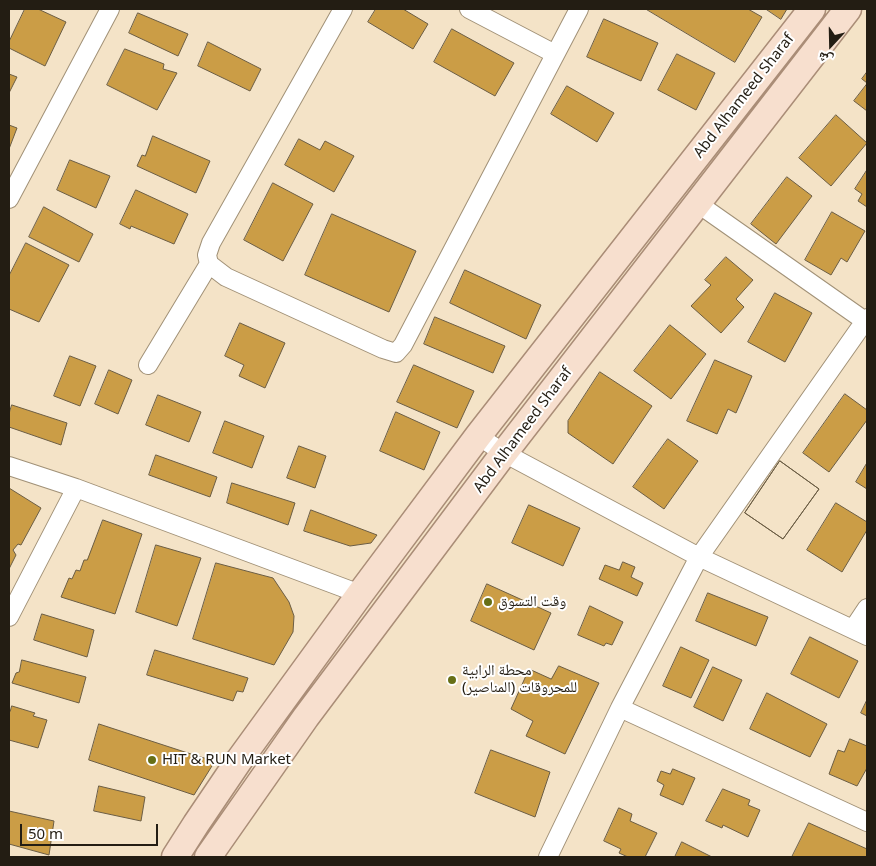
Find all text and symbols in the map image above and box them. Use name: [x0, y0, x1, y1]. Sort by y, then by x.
north arrow: [806, 20, 856, 70]
street label: Abd Alhameed Sharaf: [690, 30, 798, 162]
text: ش: [815, 48, 836, 71]
street label: Abd Alhameed Sharaf: [470, 364, 576, 496]
place label: وقت التسوق: [498, 593, 566, 611]
marker: وقت التسوق: [482, 596, 494, 608]
place label: محطة الرابية للمحروقات (المناصير): [462, 662, 577, 697]
marker: محطة الرابية للمحروقات (المناصير): [446, 674, 458, 686]
place label: HIT & RUN Market: [162, 751, 291, 769]
marker: HIT & RUN Market: [146, 754, 158, 766]
scale bar: [22, 814, 160, 846]
text: 50 m: [28, 823, 63, 843]

